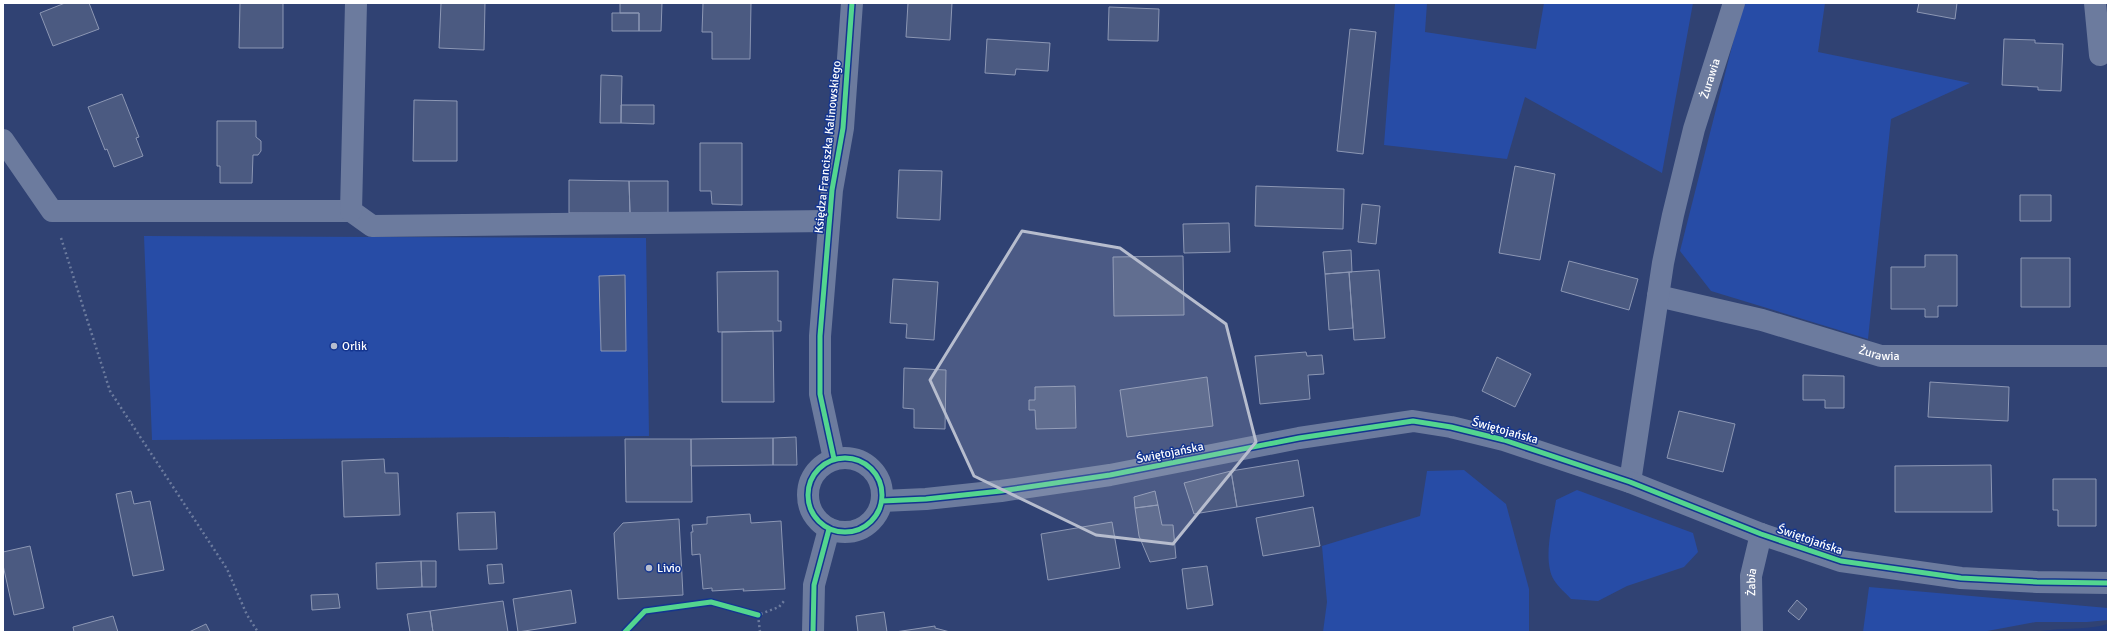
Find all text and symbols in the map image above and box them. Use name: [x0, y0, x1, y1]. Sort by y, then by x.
street label: Żurawia: [1697, 56, 1723, 101]
street label: Księdza Franciszka Kalinowskiego: [811, 60, 845, 234]
place label: Orlik: [342, 339, 367, 354]
marker: Orlik: [329, 341, 339, 351]
street label: Żurawia: [1857, 342, 1900, 364]
street label: Świętojańska: [1470, 414, 1540, 448]
street label: Świętojańska: [1135, 439, 1205, 467]
street label: Świętojańska: [1775, 522, 1845, 558]
place label: Livio: [657, 561, 681, 576]
marker: Livio: [644, 563, 654, 573]
street label: Żabia: [1743, 566, 1760, 596]

